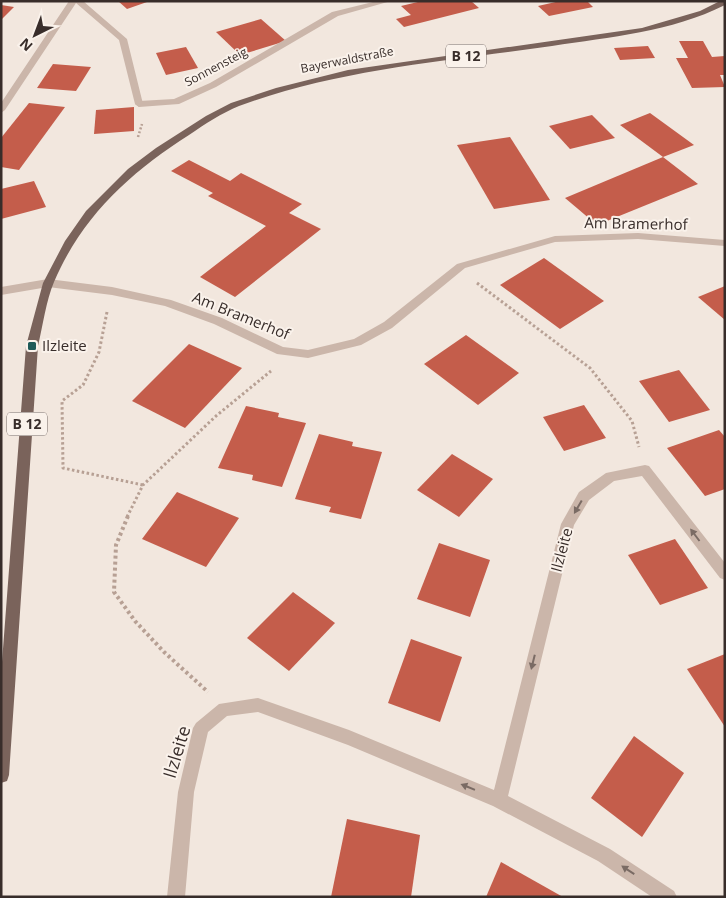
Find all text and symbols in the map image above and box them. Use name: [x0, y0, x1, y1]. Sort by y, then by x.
north arrow: [10, 10, 60, 60]
text: N: [15, 34, 37, 56]
street label: Bayerwaldstraße: [299, 42, 395, 77]
street label: Sonnensteig: [181, 43, 251, 90]
road number: B 12: [446, 44, 486, 68]
street label: Am Bramerhof: [584, 212, 689, 234]
street label: Am Bramerhof: [190, 286, 294, 344]
place label: Ilzleite: [42, 335, 87, 355]
marker: Ilzleite: [26, 340, 38, 352]
road number: B 12: [7, 412, 47, 436]
one-way arrow: [573, 500, 582, 513]
street label: Ilzleite: [546, 526, 576, 574]
one-way arrow: [690, 528, 700, 542]
one-way arrow: [529, 655, 537, 670]
street label: Ilzleite: [157, 723, 195, 781]
one-way arrow: [460, 783, 475, 791]
one-way arrow: [621, 865, 634, 875]

